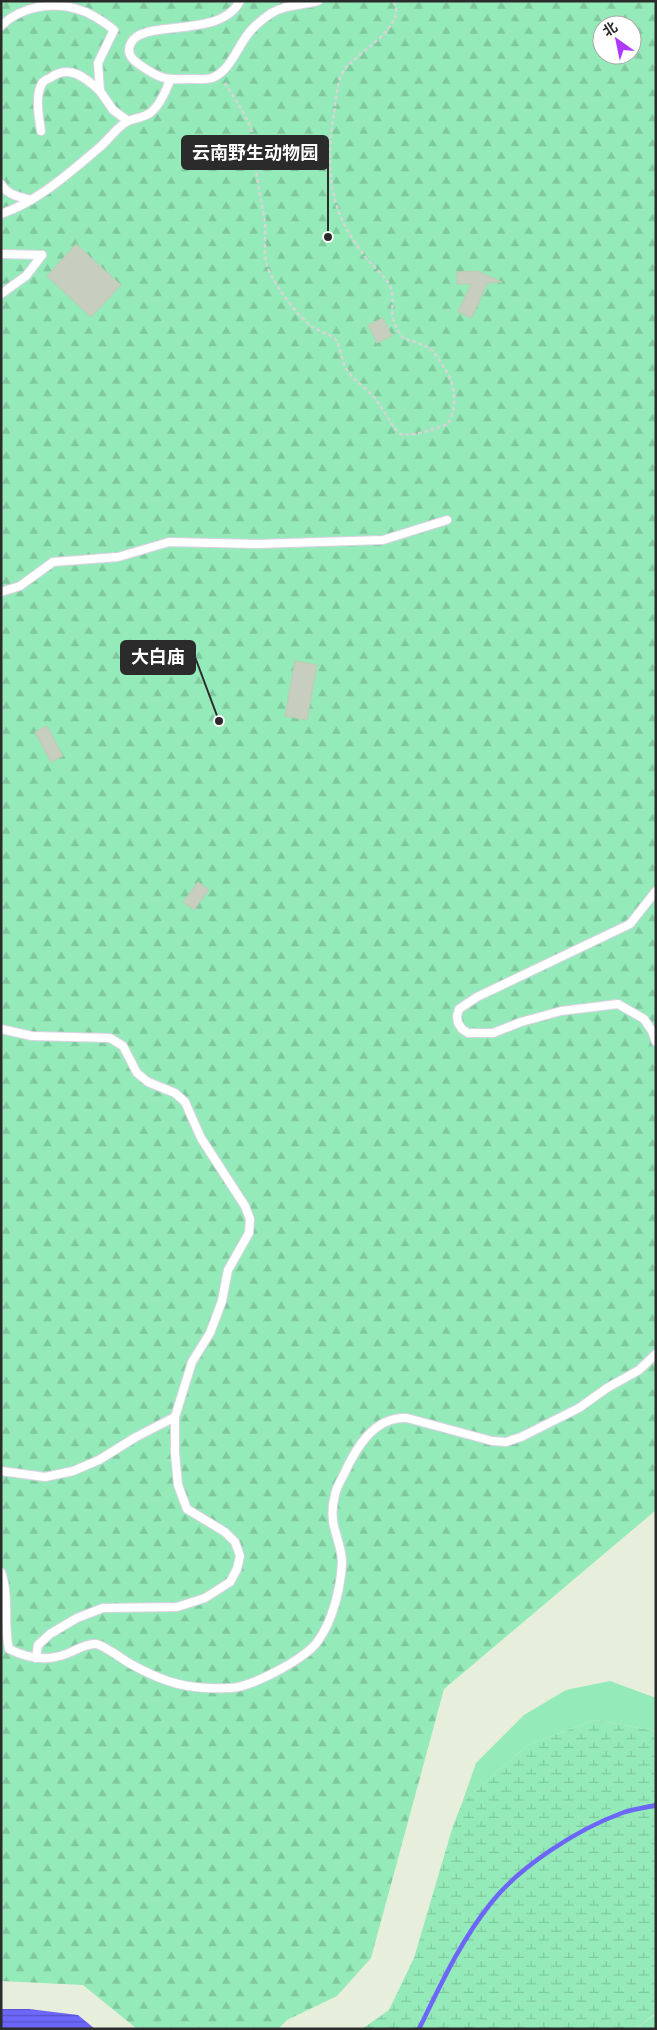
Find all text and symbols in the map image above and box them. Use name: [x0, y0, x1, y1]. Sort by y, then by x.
north arrow: [592, 15, 642, 65]
text: 北: [600, 19, 620, 40]
callout: 云南野生动物园: [182, 136, 328, 169]
text: 云南野生动物园: [192, 142, 318, 163]
callout: 大白庙: [121, 641, 195, 674]
text: 大白庙: [131, 646, 185, 667]

